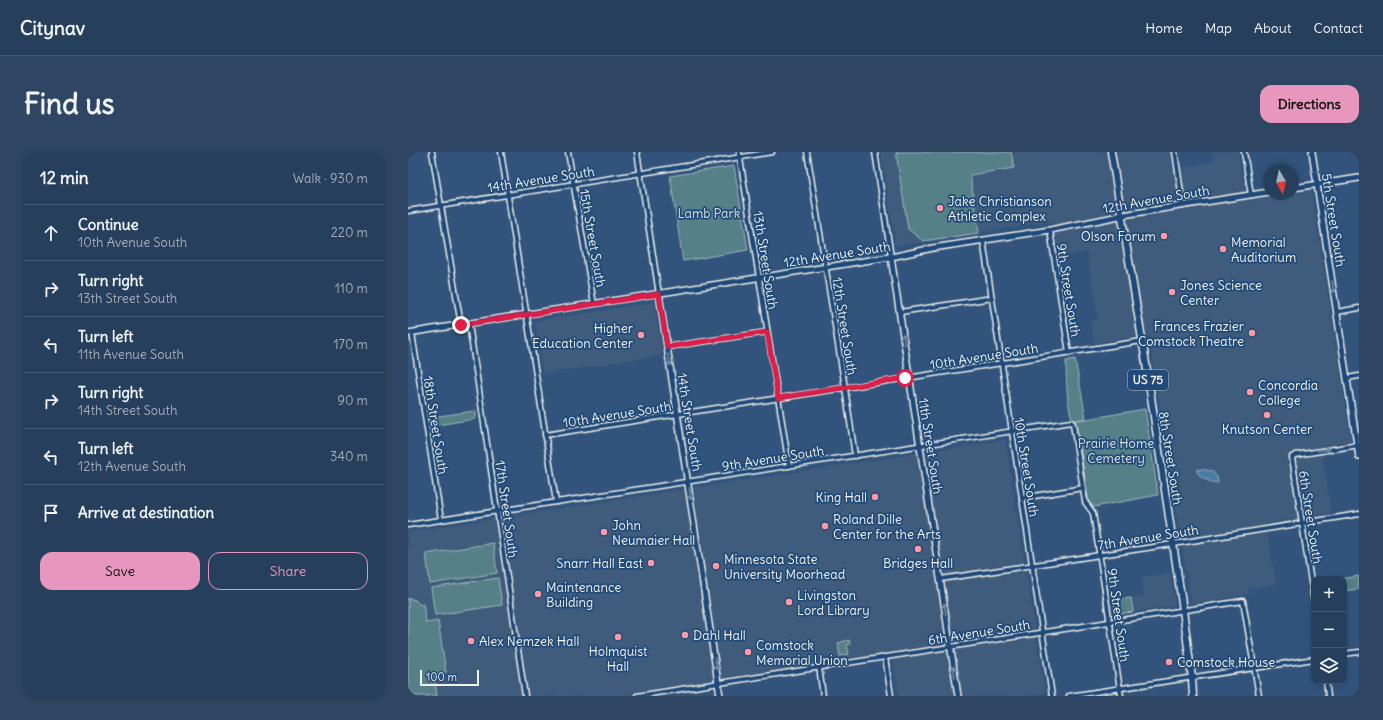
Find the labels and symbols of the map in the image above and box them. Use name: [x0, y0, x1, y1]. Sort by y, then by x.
street label: 14th Avenue South: [486, 163, 596, 196]
north arrow: [1263, 164, 1299, 200]
street label: 5th Street South: [1318, 172, 1349, 268]
street label: 12th Avenue South: [1101, 182, 1211, 217]
street label: 15th Street South: [576, 188, 610, 289]
place label: Jake Christianson Athletic Complex: [948, 193, 1052, 225]
marker: Jake Christianson Athletic Complex: [935, 203, 945, 213]
park label: Lamb Park: [678, 205, 741, 222]
street label: 13th Street South: [749, 210, 782, 311]
place label: Olson Forum: [1081, 228, 1156, 245]
marker: Olson Forum: [1159, 231, 1169, 241]
place label: Memorial Auditorium: [1231, 234, 1296, 266]
street label: 12th Avenue South: [782, 238, 892, 271]
street label: 9th Street South: [1053, 242, 1084, 338]
marker: Memorial Auditorium: [1218, 244, 1228, 254]
street label: 12th Street South: [828, 276, 861, 377]
place label: Jones Science Center: [1180, 277, 1262, 309]
one-way arrow: [1329, 280, 1337, 293]
marker: Jones Science Center: [1167, 287, 1177, 297]
route end: [452, 316, 470, 334]
place label: Frances Frazier Comstock Theatre: [1138, 318, 1245, 350]
place label: Higher Education Center: [532, 320, 634, 352]
marker: Frances Frazier Comstock Theatre: [1247, 328, 1257, 338]
marker: Higher Education Center: [636, 330, 646, 340]
one-way arrow: [900, 333, 908, 346]
street label: 10th Avenue South: [929, 339, 1040, 373]
one-way arrow: [665, 353, 673, 366]
route start: [896, 369, 914, 387]
road number: US 75: [1128, 370, 1168, 390]
street label: 14th Street South: [673, 372, 706, 473]
street label: 18th Street South: [419, 375, 452, 476]
place label: Concordia College: [1258, 377, 1318, 409]
marker: Concordia College: [1245, 387, 1255, 397]
street label: 10th Avenue South: [562, 397, 673, 431]
street label: 11th Street South: [915, 397, 947, 496]
street label: 8th Street South: [1155, 410, 1186, 506]
marker: Knutson Center: [1262, 410, 1272, 420]
street label: 10th Street South: [1010, 416, 1043, 519]
place label: Knutson Center: [1222, 421, 1313, 438]
park label: Prairie Home Cemetery: [1078, 435, 1154, 467]
street label: 9th Avenue South: [721, 442, 826, 475]
one-way arrow: [1317, 446, 1330, 454]
street label: 17th Street South: [491, 459, 522, 559]
street label: 6th Street South: [1295, 469, 1326, 565]
one-way arrow: [686, 487, 694, 500]
place label: King Hall: [816, 489, 867, 506]
marker: King Hall: [870, 492, 880, 502]
place label: Roland Dille Center for the Arts: [833, 511, 941, 543]
place label: John Neumaier Hall: [612, 517, 695, 549]
marker: Roland Dille Center for the Arts: [820, 521, 830, 531]
street label: 7th Avenue South: [1096, 521, 1200, 554]
marker: John Neumaier Hall: [599, 527, 609, 537]
marker: Bridges Hall: [913, 544, 923, 554]
place label: Minnesota State University Moorhead: [724, 551, 846, 583]
place label: Snarr Hall East: [556, 555, 644, 572]
place label: Bridges Hall: [883, 555, 953, 572]
marker: Snarr Hall East: [646, 558, 656, 568]
marker: Minnesota State University Moorhead: [711, 561, 721, 571]
street label: 9th Street South: [1104, 567, 1134, 663]
place label: Maintenance Building: [546, 579, 621, 611]
place label: Livingston Lord Library: [797, 587, 870, 619]
marker: Maintenance Building: [533, 589, 543, 599]
marker: Livingston Lord Library: [784, 597, 794, 607]
one-way arrow: [941, 602, 949, 615]
street label: 6th Avenue South: [927, 616, 1032, 649]
place label: Dahl Hall: [693, 627, 746, 644]
marker: Dahl Hall: [680, 630, 690, 640]
marker: Holmquist Hall: [613, 632, 623, 642]
place label: Alex Nemzek Hall: [479, 633, 579, 650]
marker: Alex Nemzek Hall: [466, 636, 476, 646]
place label: Comstock Memorial Union: [756, 637, 848, 669]
place label: Holmquist Hall: [589, 643, 648, 675]
marker: Comstock Memorial Union: [743, 647, 753, 657]
place label: Comstock House: [1177, 654, 1275, 671]
one-way arrow: [712, 657, 720, 670]
marker: Comstock House: [1164, 657, 1174, 667]
one-way arrow: [950, 665, 958, 678]
scale bar: [420, 668, 479, 687]

